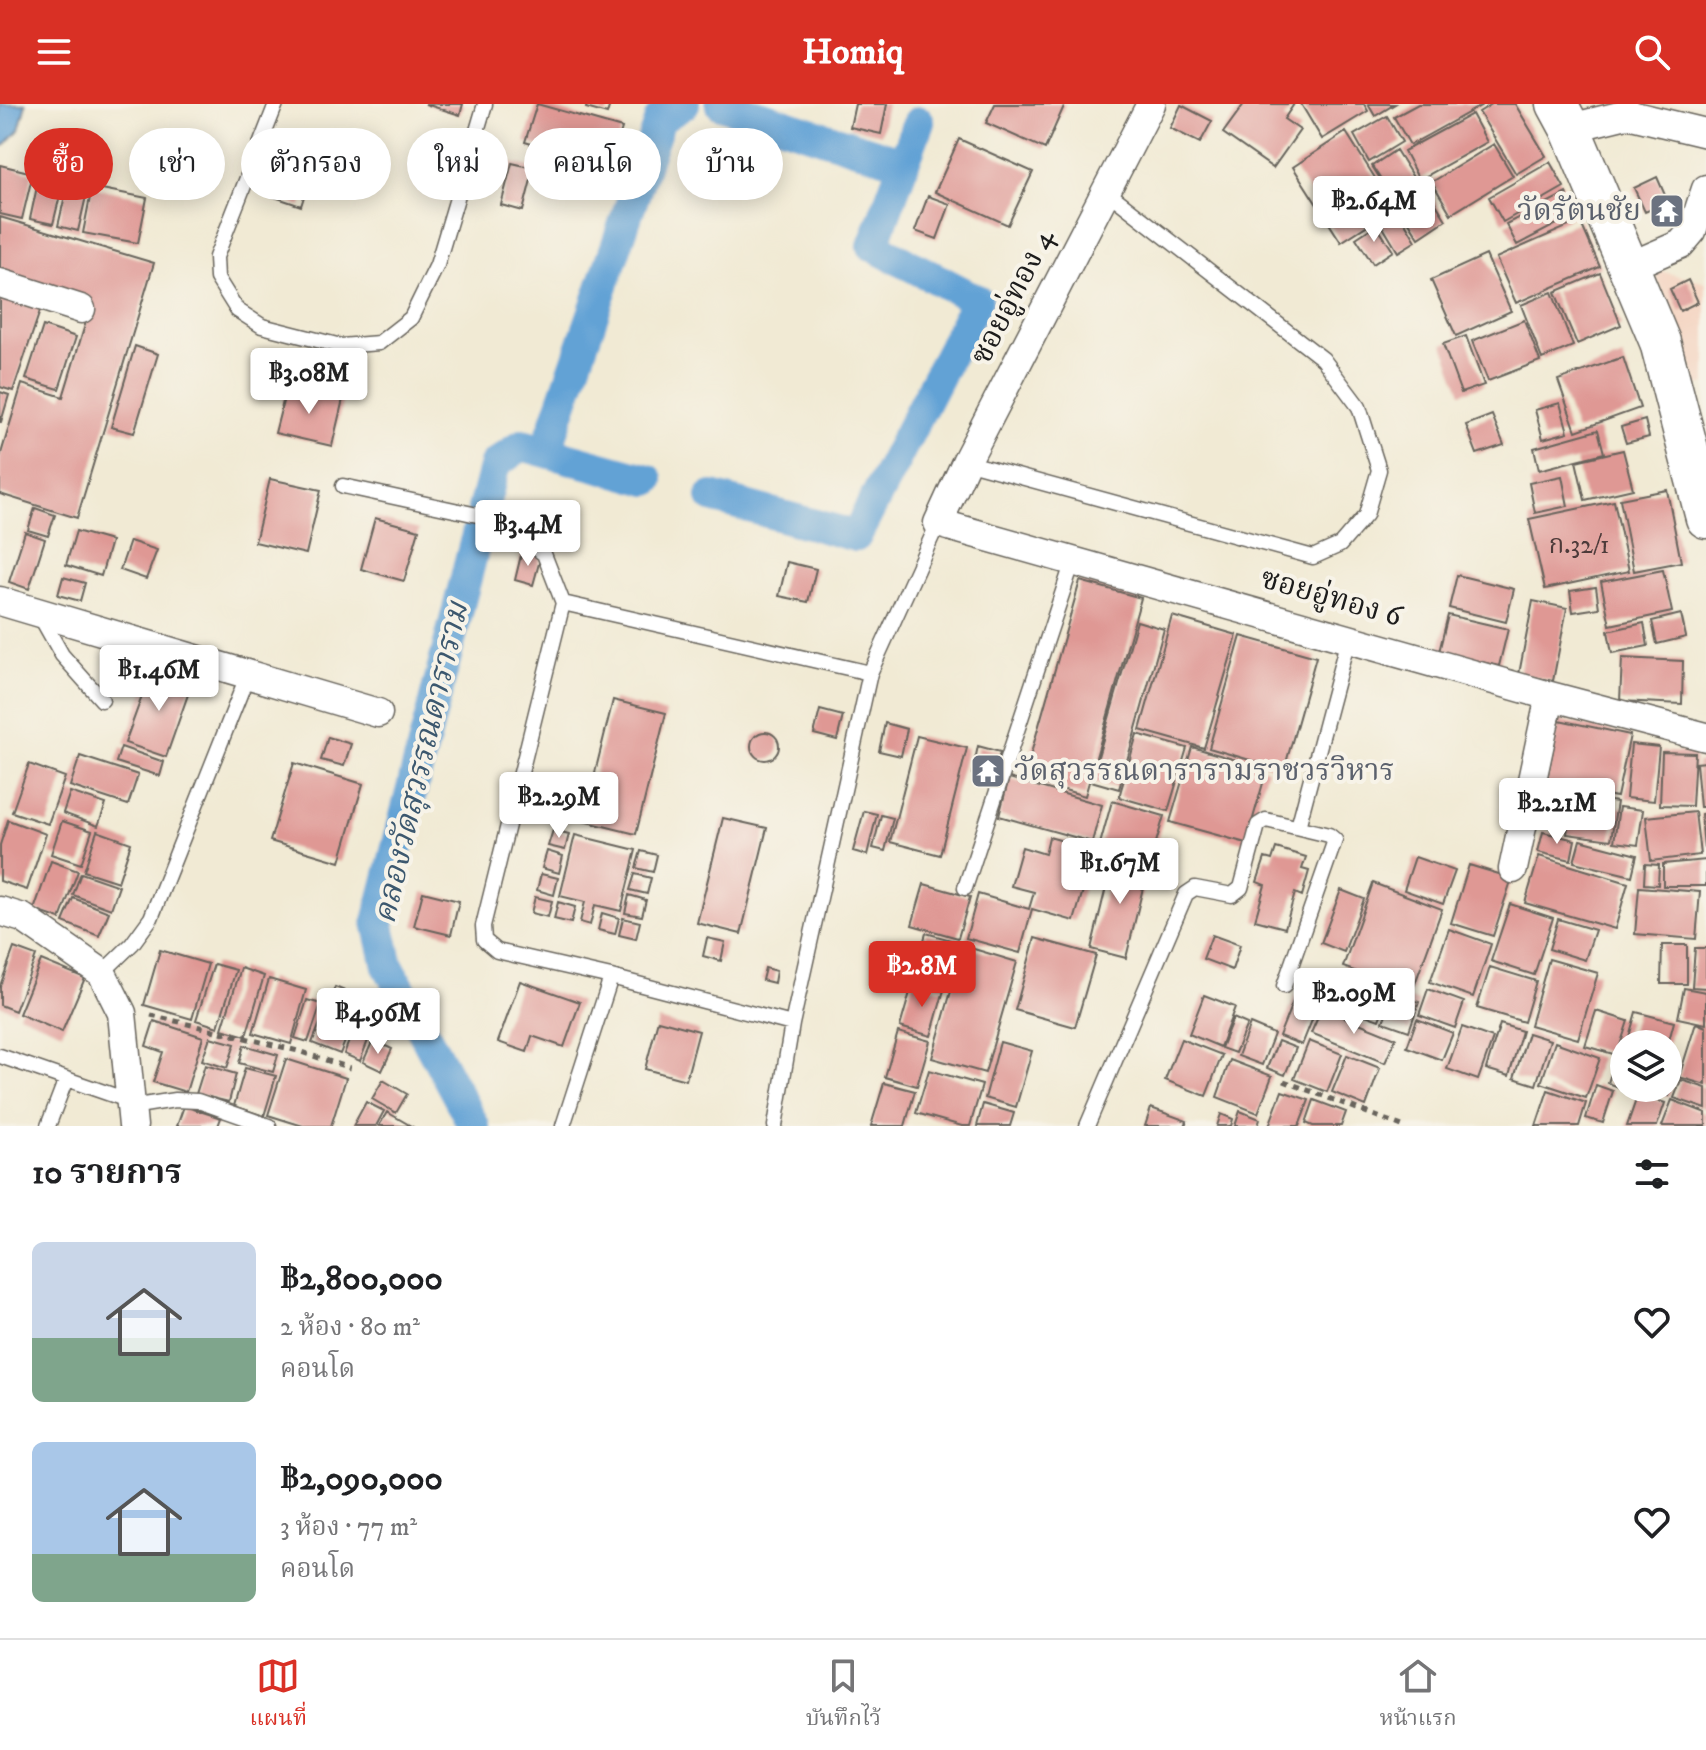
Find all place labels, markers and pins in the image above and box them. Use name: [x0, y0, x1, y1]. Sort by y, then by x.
pin: ฿2.64M: [1309, 176, 1439, 244]
temple icon: วัดรัตนชัย: [1648, 192, 1686, 230]
place label: วัดรัตนชัย: [1517, 193, 1641, 230]
pin: ฿3.08M: [244, 348, 374, 416]
pin: ฿3.4M: [472, 500, 584, 568]
pin: ฿1.46M: [94, 645, 224, 713]
temple icon: วัดสุวรรณดารารามราชวรวิหาร: [969, 752, 1007, 790]
place label: วัดสุวรรณดารารามราชวรวิหาร: [1014, 753, 1394, 790]
pin: ฿2.29M: [494, 772, 624, 840]
pin: ฿2.21M: [1492, 778, 1622, 846]
pin: ฿1.67M: [1055, 838, 1185, 906]
pin: ฿2.8M: [866, 941, 978, 1009]
pin: ฿2.09M: [1289, 968, 1419, 1036]
pin: ฿4.96M: [313, 988, 443, 1056]

